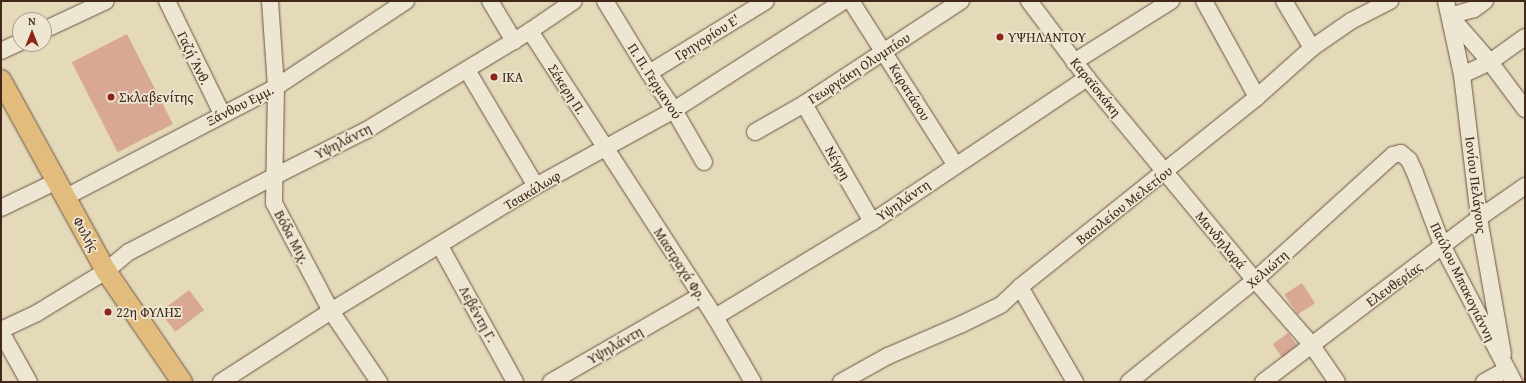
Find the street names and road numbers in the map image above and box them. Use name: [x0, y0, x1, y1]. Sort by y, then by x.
street label: Γρηγορίου Ε': [671, 10, 743, 64]
street label: Γαζή Άνθ.: [174, 29, 214, 87]
street label: Γεωργάκη Ολυμπίου: [805, 29, 913, 107]
street label: Π. Π. Γερμανού: [624, 40, 686, 122]
street label: Καραϊσκάκη: [1067, 54, 1125, 120]
street label: Καρατάσου: [886, 60, 934, 124]
street label: Σέκερη Π.: [545, 61, 589, 117]
street label: Ξάνθου Εμμ.: [204, 81, 276, 129]
street label: Υψηλάντη: [312, 120, 374, 162]
street label: Ιονίου Πελάγους: [1462, 135, 1490, 235]
street label: Νέγρη: [822, 143, 854, 183]
street label: Βασιλείου Μελετίου: [1072, 162, 1176, 248]
street label: Τσακάλωφ: [501, 167, 563, 213]
street label: Υψηλάντη: [873, 176, 933, 224]
street label: Βόδα Μιχ.: [271, 207, 313, 267]
street label: Μανδηλαρά: [1192, 208, 1250, 272]
street label: Φυλής: [70, 214, 102, 254]
street label: Παύλου Μπακογιάννη: [1427, 220, 1499, 344]
street label: Μαστραχά Φρ.: [650, 225, 710, 303]
street label: Χελιώτη: [1243, 246, 1291, 292]
street label: Ελευθερίας: [1363, 258, 1425, 310]
street label: Λεβέντη Γ.: [456, 283, 500, 345]
street label: Υψηλάντη: [584, 322, 646, 368]

